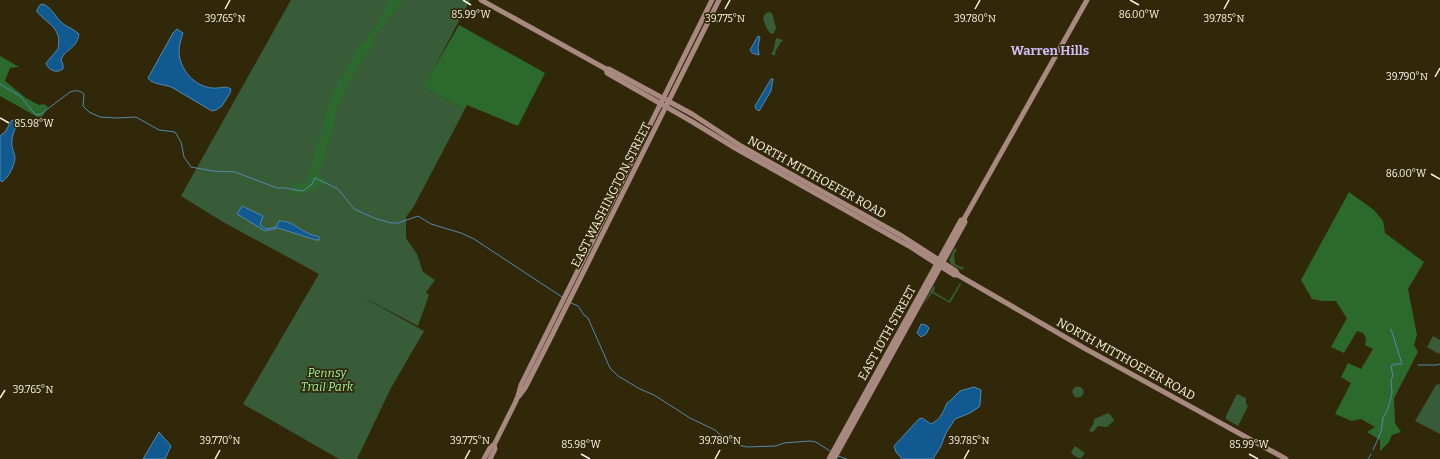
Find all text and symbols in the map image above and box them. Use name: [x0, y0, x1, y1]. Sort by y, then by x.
text: 85.99°W: [451, 9, 491, 21]
text: 86.00°W: [1119, 9, 1160, 21]
text: 39.765°N: [205, 13, 245, 25]
text: 39.775°N: [705, 13, 745, 25]
text: 39.780°N: [954, 13, 996, 25]
text: 39.785°N: [1204, 13, 1245, 25]
district label: Warren Hills: [1011, 43, 1089, 58]
text: 39.790°N: [1386, 71, 1428, 83]
text: 85.98°W: [14, 118, 55, 130]
street label: EAST WASHINGTON STREET: [568, 120, 654, 270]
street label: NORTH MITTHOEFER ROAD: [745, 133, 889, 221]
text: 86.00°W: [1386, 168, 1427, 180]
street label: EAST 10TH STREET: [855, 283, 919, 383]
street label: NORTH MITTHOEFER ROAD: [1054, 315, 1198, 403]
park label: Pennsy Trail Park: [301, 366, 354, 394]
text: 39.765°N: [13, 384, 53, 396]
text: 39.770°N: [199, 435, 241, 447]
text: 39.775°N: [450, 435, 490, 447]
text: 39.780°N: [699, 435, 741, 447]
text: 39.785°N: [949, 435, 990, 447]
text: 85.98°W: [561, 439, 602, 451]
text: 85.99°W: [1229, 439, 1269, 451]

